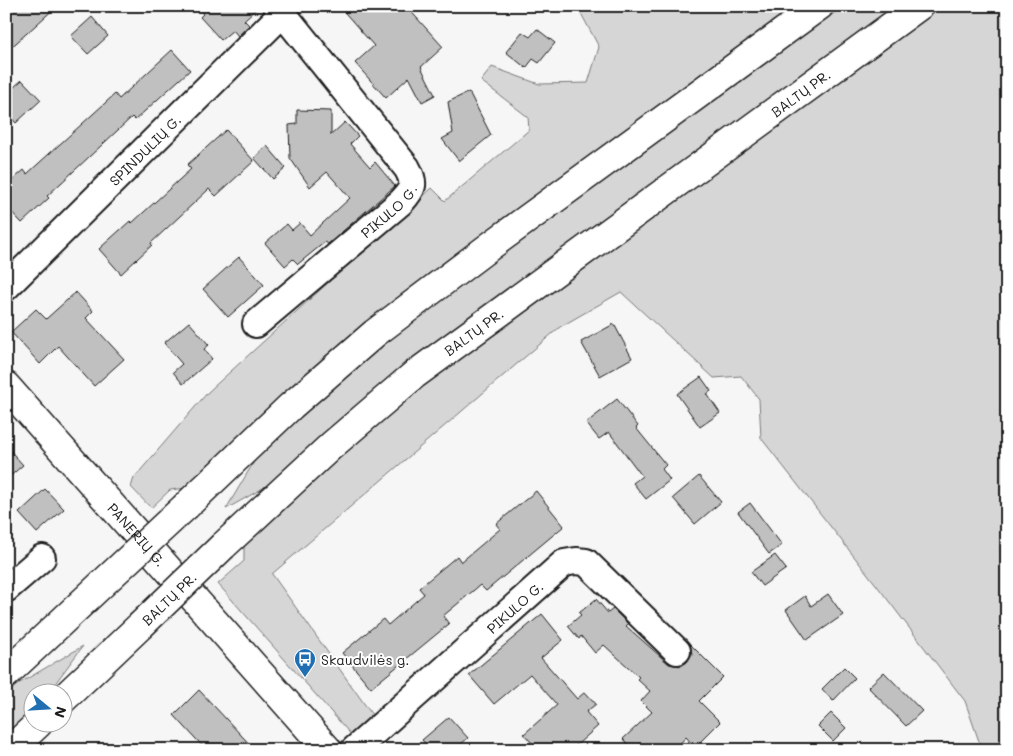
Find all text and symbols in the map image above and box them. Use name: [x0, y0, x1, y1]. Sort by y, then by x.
street label: BALTŲ PR.: [767, 65, 834, 121]
street label: SPINDULIŲ G.: [105, 110, 185, 190]
street label: PIKULO G.: [356, 183, 421, 242]
street label: BALTŲ PR.: [440, 304, 507, 360]
street label: PANERIŲ G.: [104, 498, 170, 570]
street label: BALTŲ PR.: [137, 567, 200, 629]
street label: PIKULO G.: [482, 577, 547, 637]
bus stop icon: Skaudvilės g.: [293, 647, 317, 678]
place label: Skaudvilės g.: [321, 650, 409, 669]
north arrow: [22, 684, 72, 734]
text: N: [50, 704, 72, 720]

